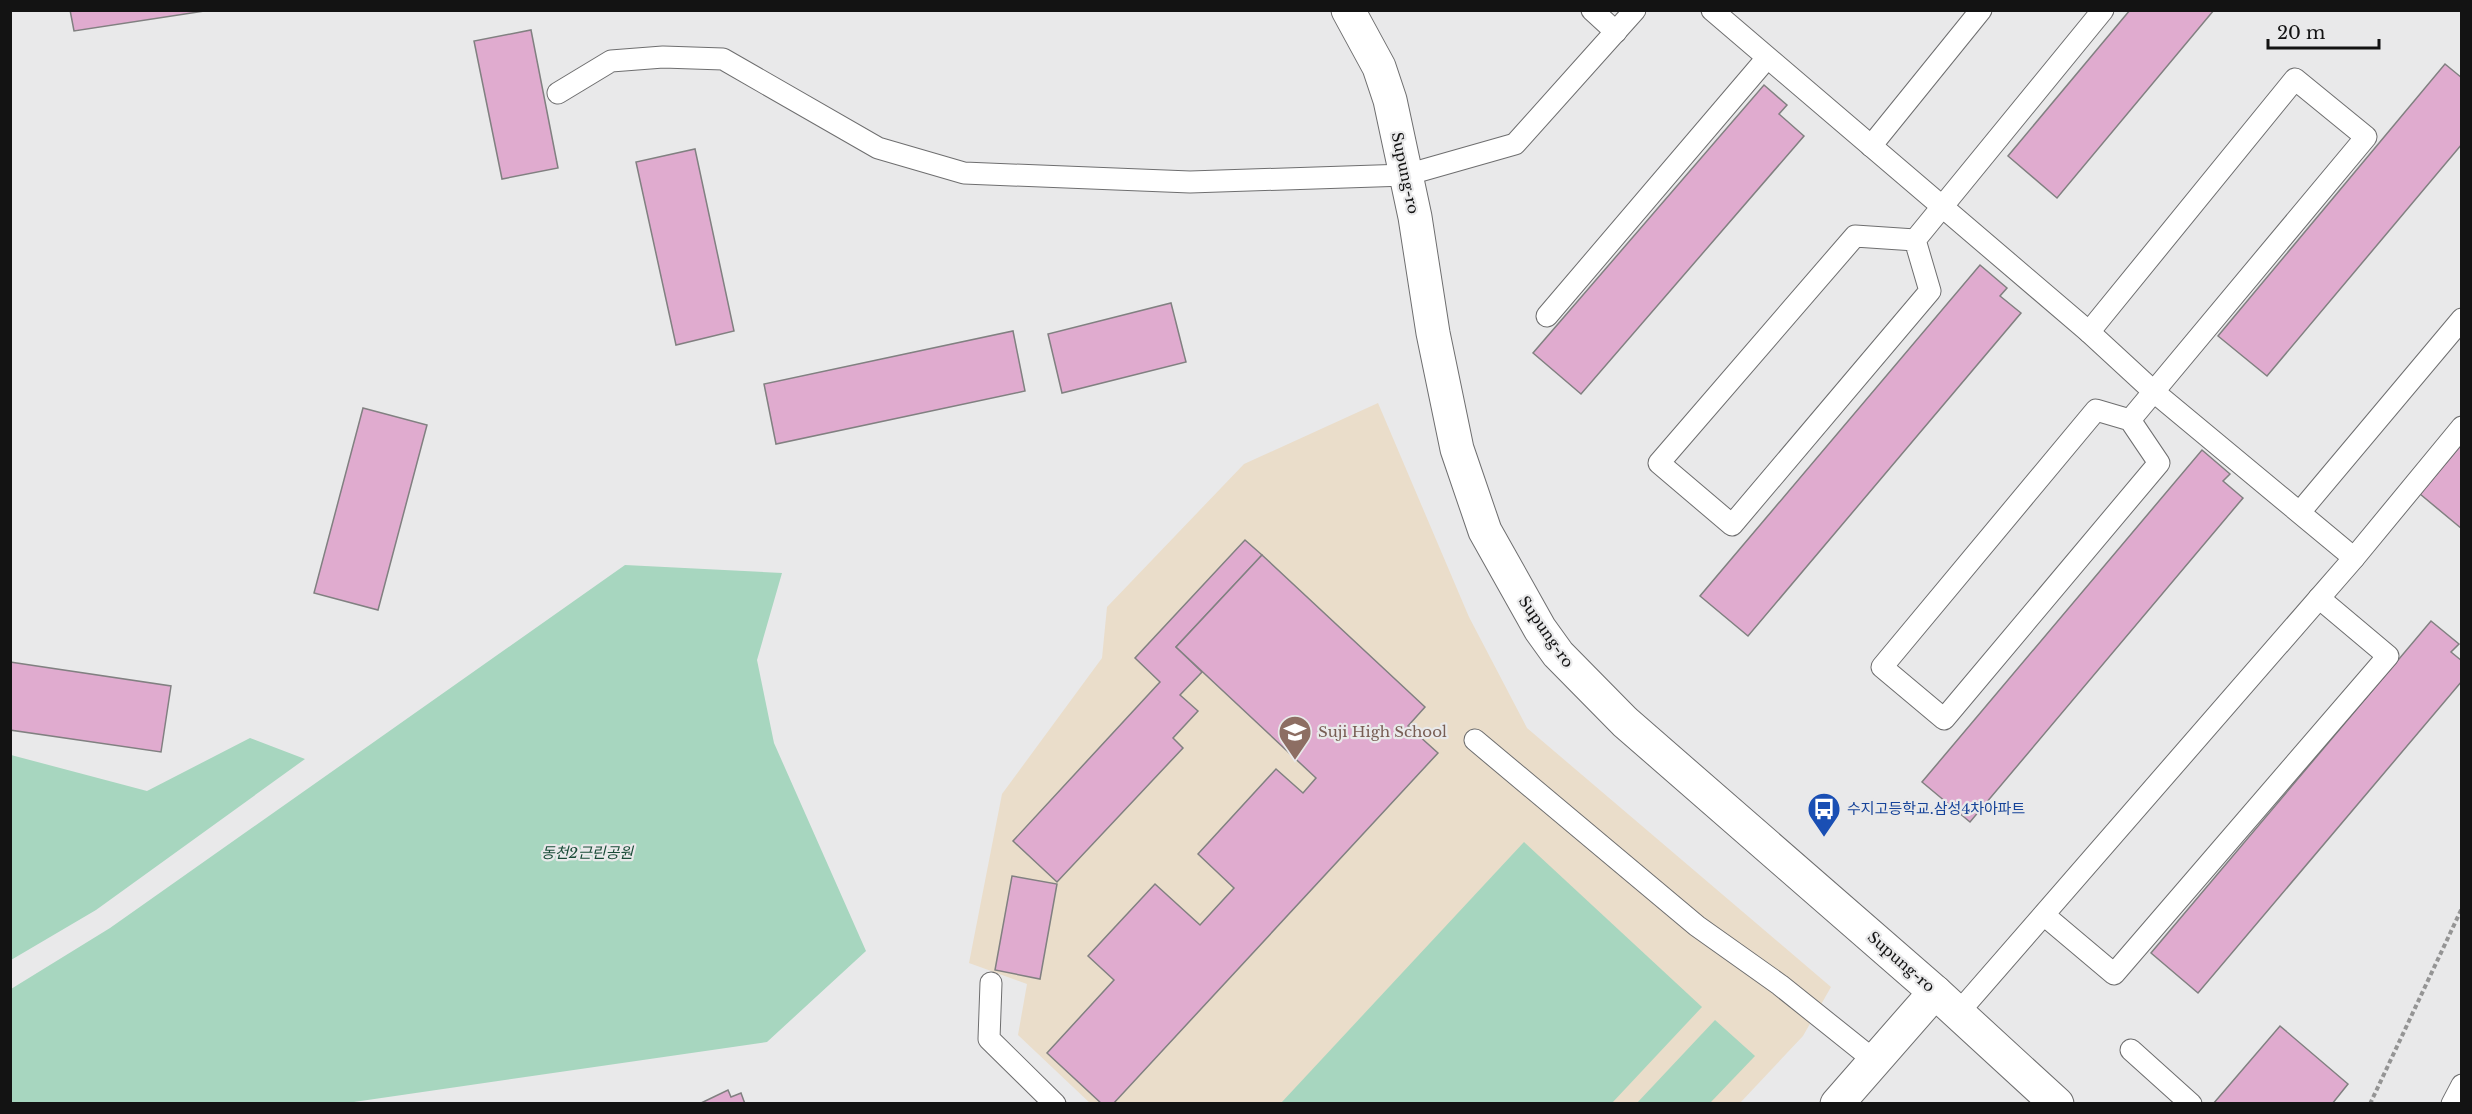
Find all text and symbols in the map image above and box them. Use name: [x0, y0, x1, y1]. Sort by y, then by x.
scale bar: [2268, 12, 2379, 50]
text: 20 m: [2277, 22, 2325, 44]
street label: Supung-ro: [1388, 130, 1423, 216]
street label: Supung-ro: [1515, 592, 1578, 671]
school or university icon: Suji High School: [1277, 714, 1313, 761]
place label: Suji High School: [1318, 722, 1447, 741]
bus stop icon: 수지고등학교.삼성4차아파트: [1806, 791, 1842, 838]
place label: 수지고등학교.삼성4차아파트: [1847, 799, 2026, 818]
park label: 동천2근린공원: [541, 843, 634, 862]
street label: Supung-ro: [1864, 927, 1939, 996]

